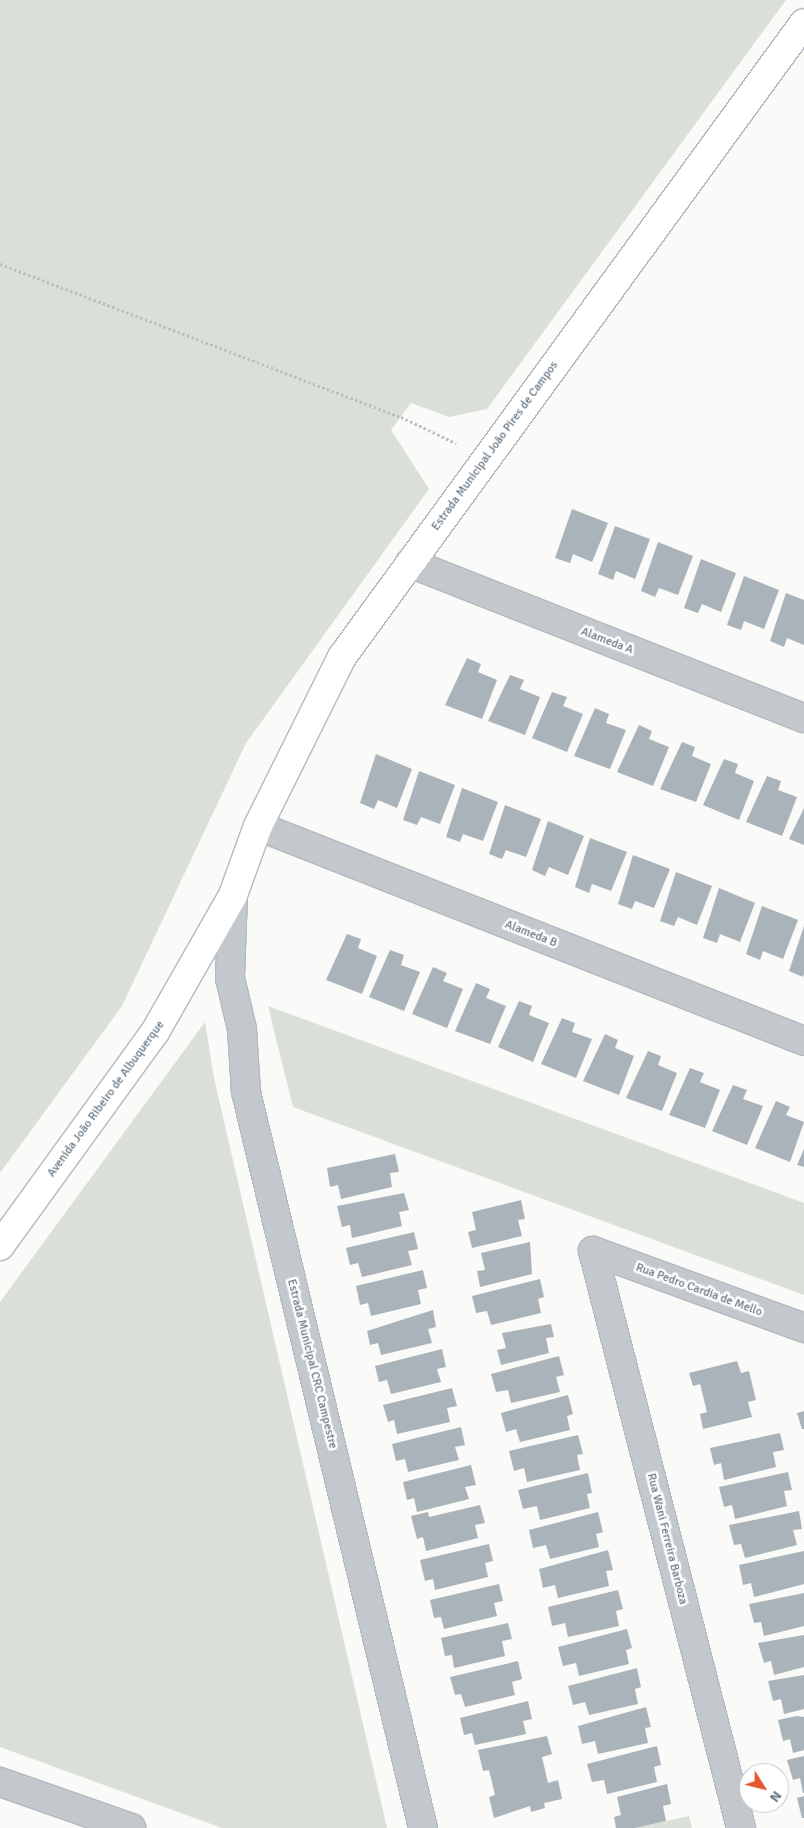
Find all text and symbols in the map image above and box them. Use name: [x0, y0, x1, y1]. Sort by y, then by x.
street label: Estrada Municipal João Pires de Campos: [429, 359, 561, 533]
street label: Alameda A: [579, 624, 635, 658]
street label: Alameda B: [503, 917, 559, 951]
street label: Avenida João Ribeiro de Albuquerque: [44, 1018, 168, 1180]
street label: Rua Pedro Cardia de Mello: [634, 1260, 764, 1320]
street label: Estrada Municipal CRC Campestre: [284, 1278, 340, 1450]
street label: Rua Wani Ferreira Barboza: [644, 1472, 690, 1606]
north arrow: [739, 1763, 789, 1813]
text: N: [766, 1788, 785, 1805]

